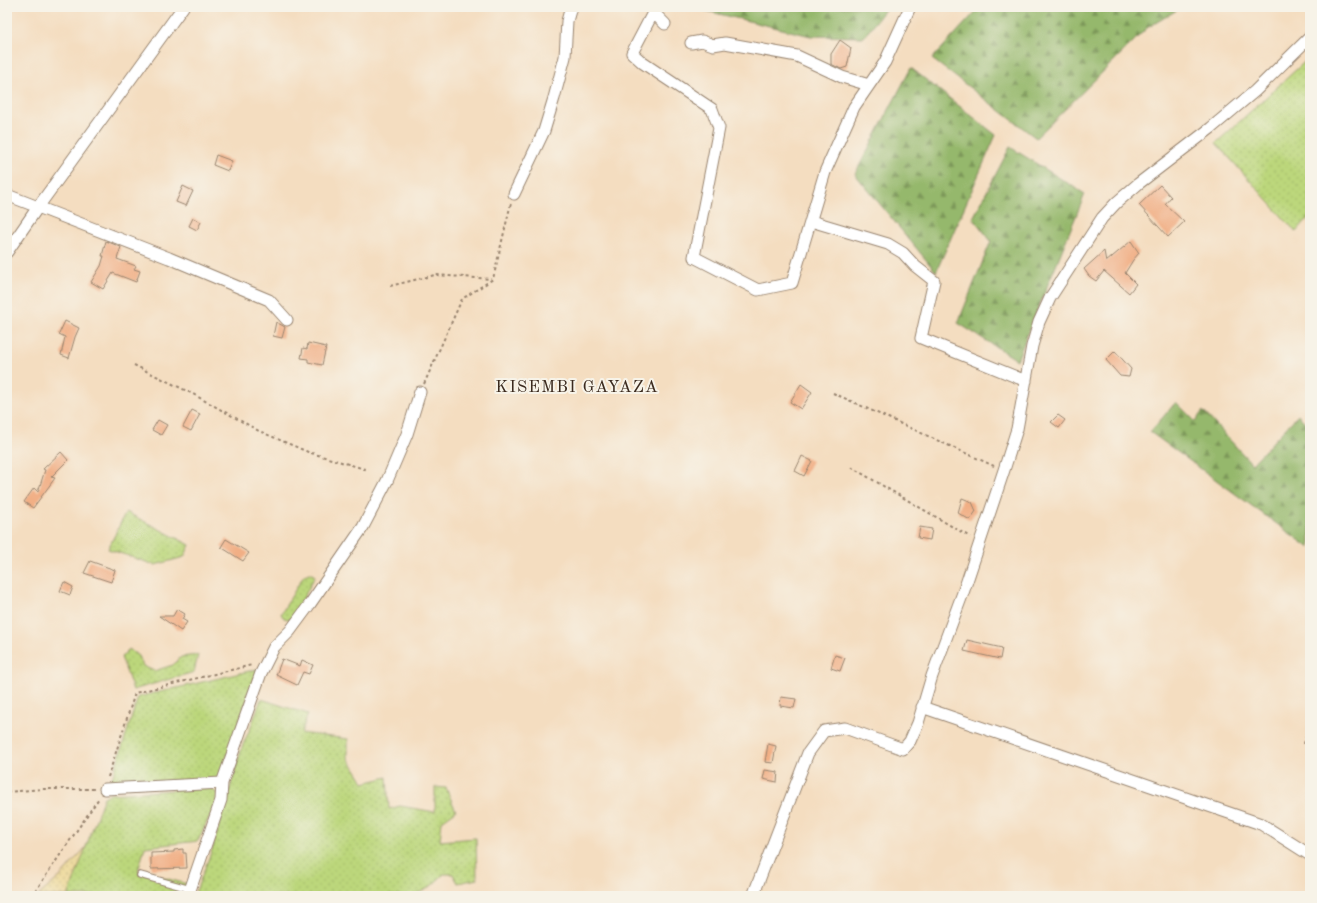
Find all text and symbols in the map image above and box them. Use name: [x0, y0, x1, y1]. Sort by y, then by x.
district label: KISEMBI GAYAZA: [495, 379, 659, 396]

